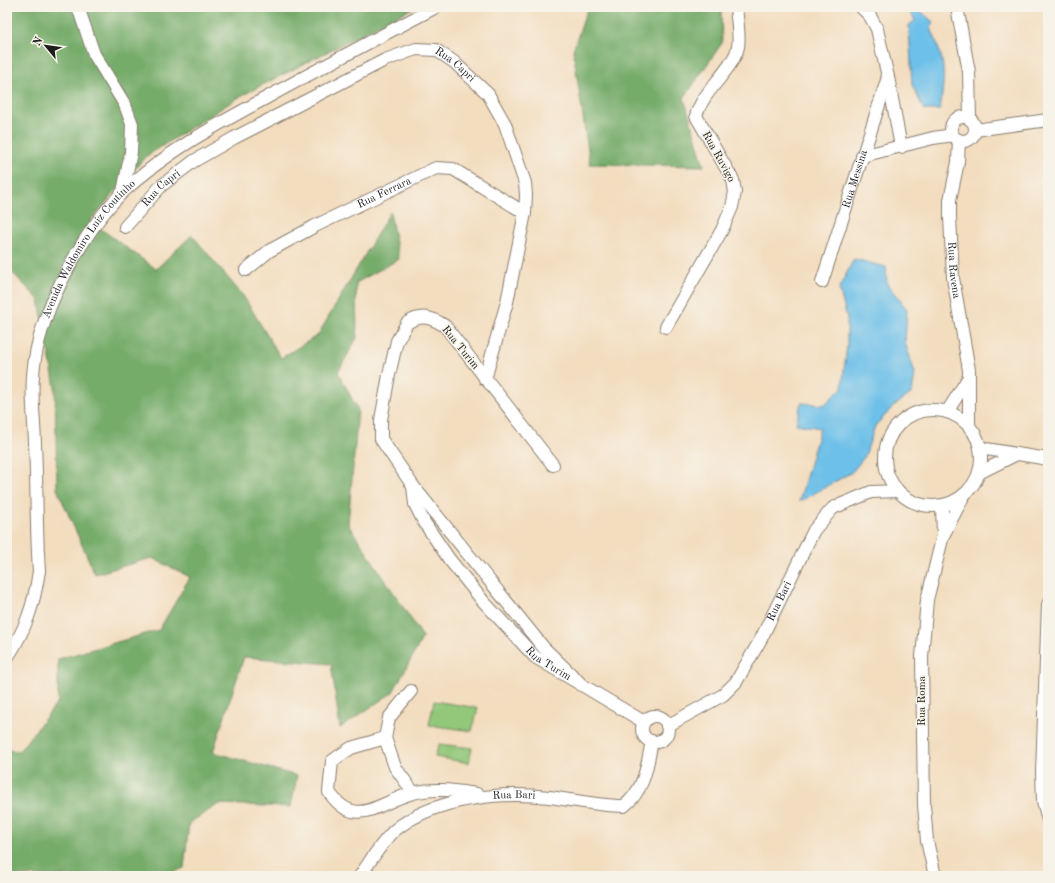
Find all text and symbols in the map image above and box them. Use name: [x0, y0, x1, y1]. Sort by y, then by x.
north arrow: [26, 26, 66, 66]
text: N: [32, 35, 46, 48]
street label: Rua Capri: [433, 45, 477, 84]
street label: Rua Ruvigo: [700, 130, 736, 184]
street label: Rua Messina: [841, 148, 870, 210]
street label: Rua Capri: [140, 168, 182, 209]
street label: Rua Ferrara: [356, 175, 413, 210]
street label: Avenida Waldomiro Luiz Coutinho: [41, 178, 138, 320]
street label: Rua Ravena: [946, 241, 962, 300]
street label: Rua Turim: [439, 324, 481, 372]
street label: Rua Bari: [765, 580, 794, 623]
street label: Rua Turim: [523, 645, 573, 683]
street label: Rua Roma: [917, 676, 928, 726]
street label: Rua Bari: [492, 790, 536, 802]

